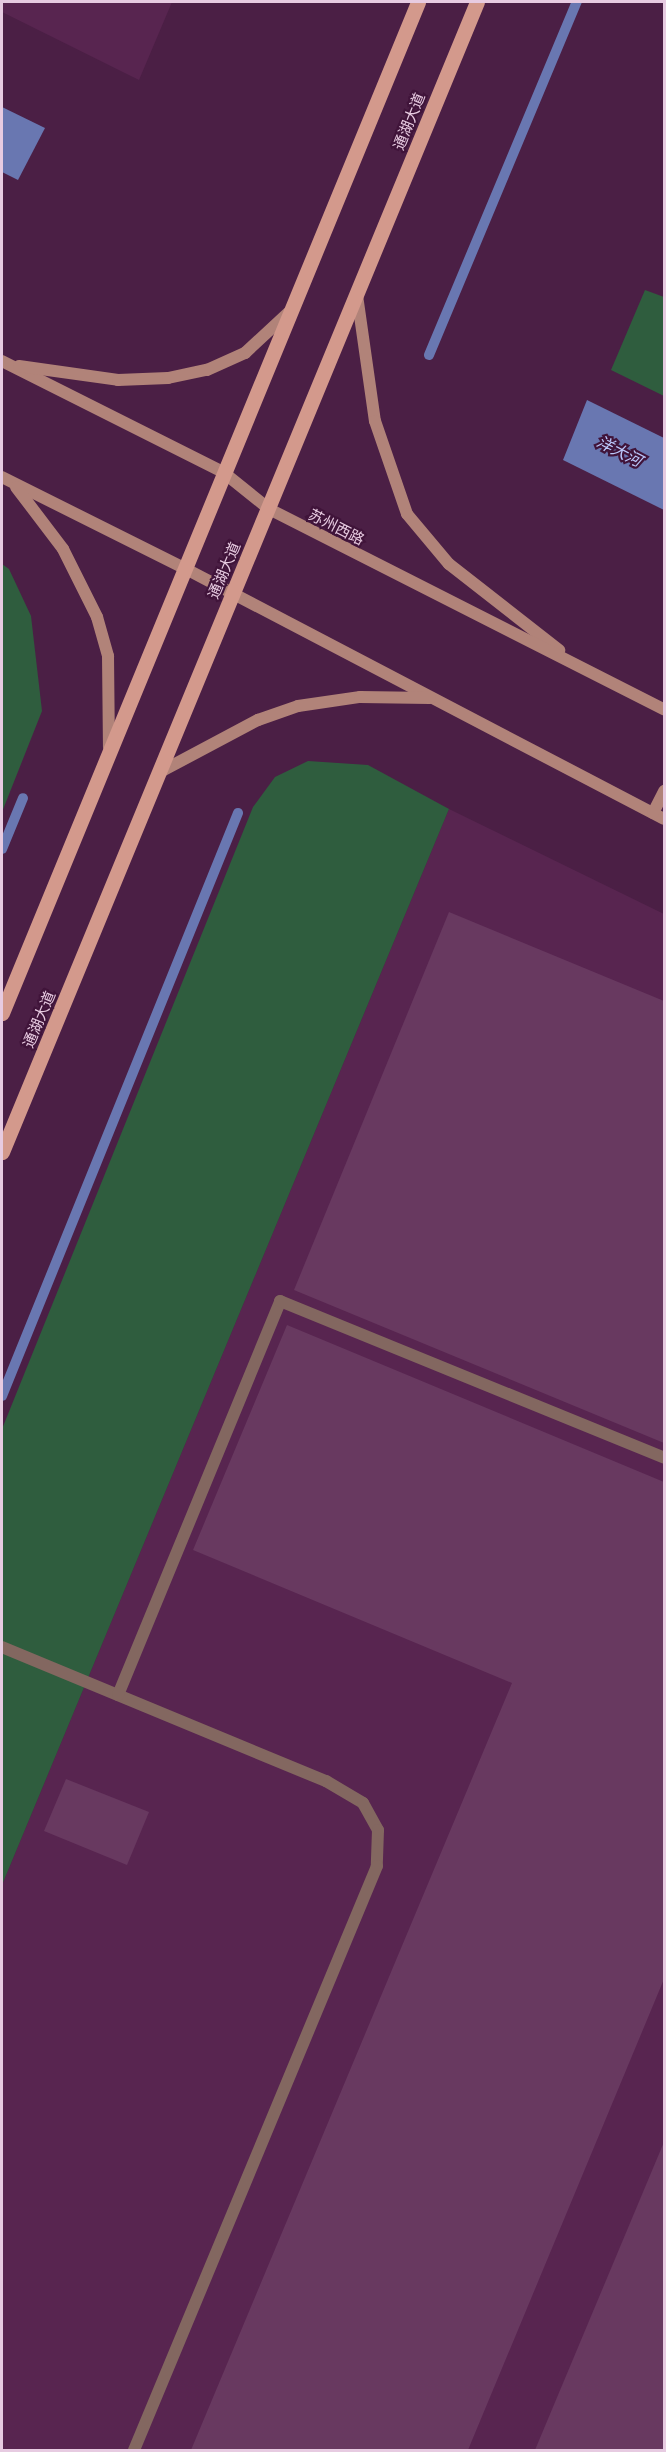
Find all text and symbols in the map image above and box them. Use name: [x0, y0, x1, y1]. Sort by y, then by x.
street label: 通湖大道: [388, 90, 428, 152]
water label: 洋大河: [594, 431, 646, 469]
street label: 苏州西路: [306, 504, 368, 548]
street label: 通湖大道: [203, 539, 243, 601]
street label: 通湖大道: [18, 988, 58, 1050]

